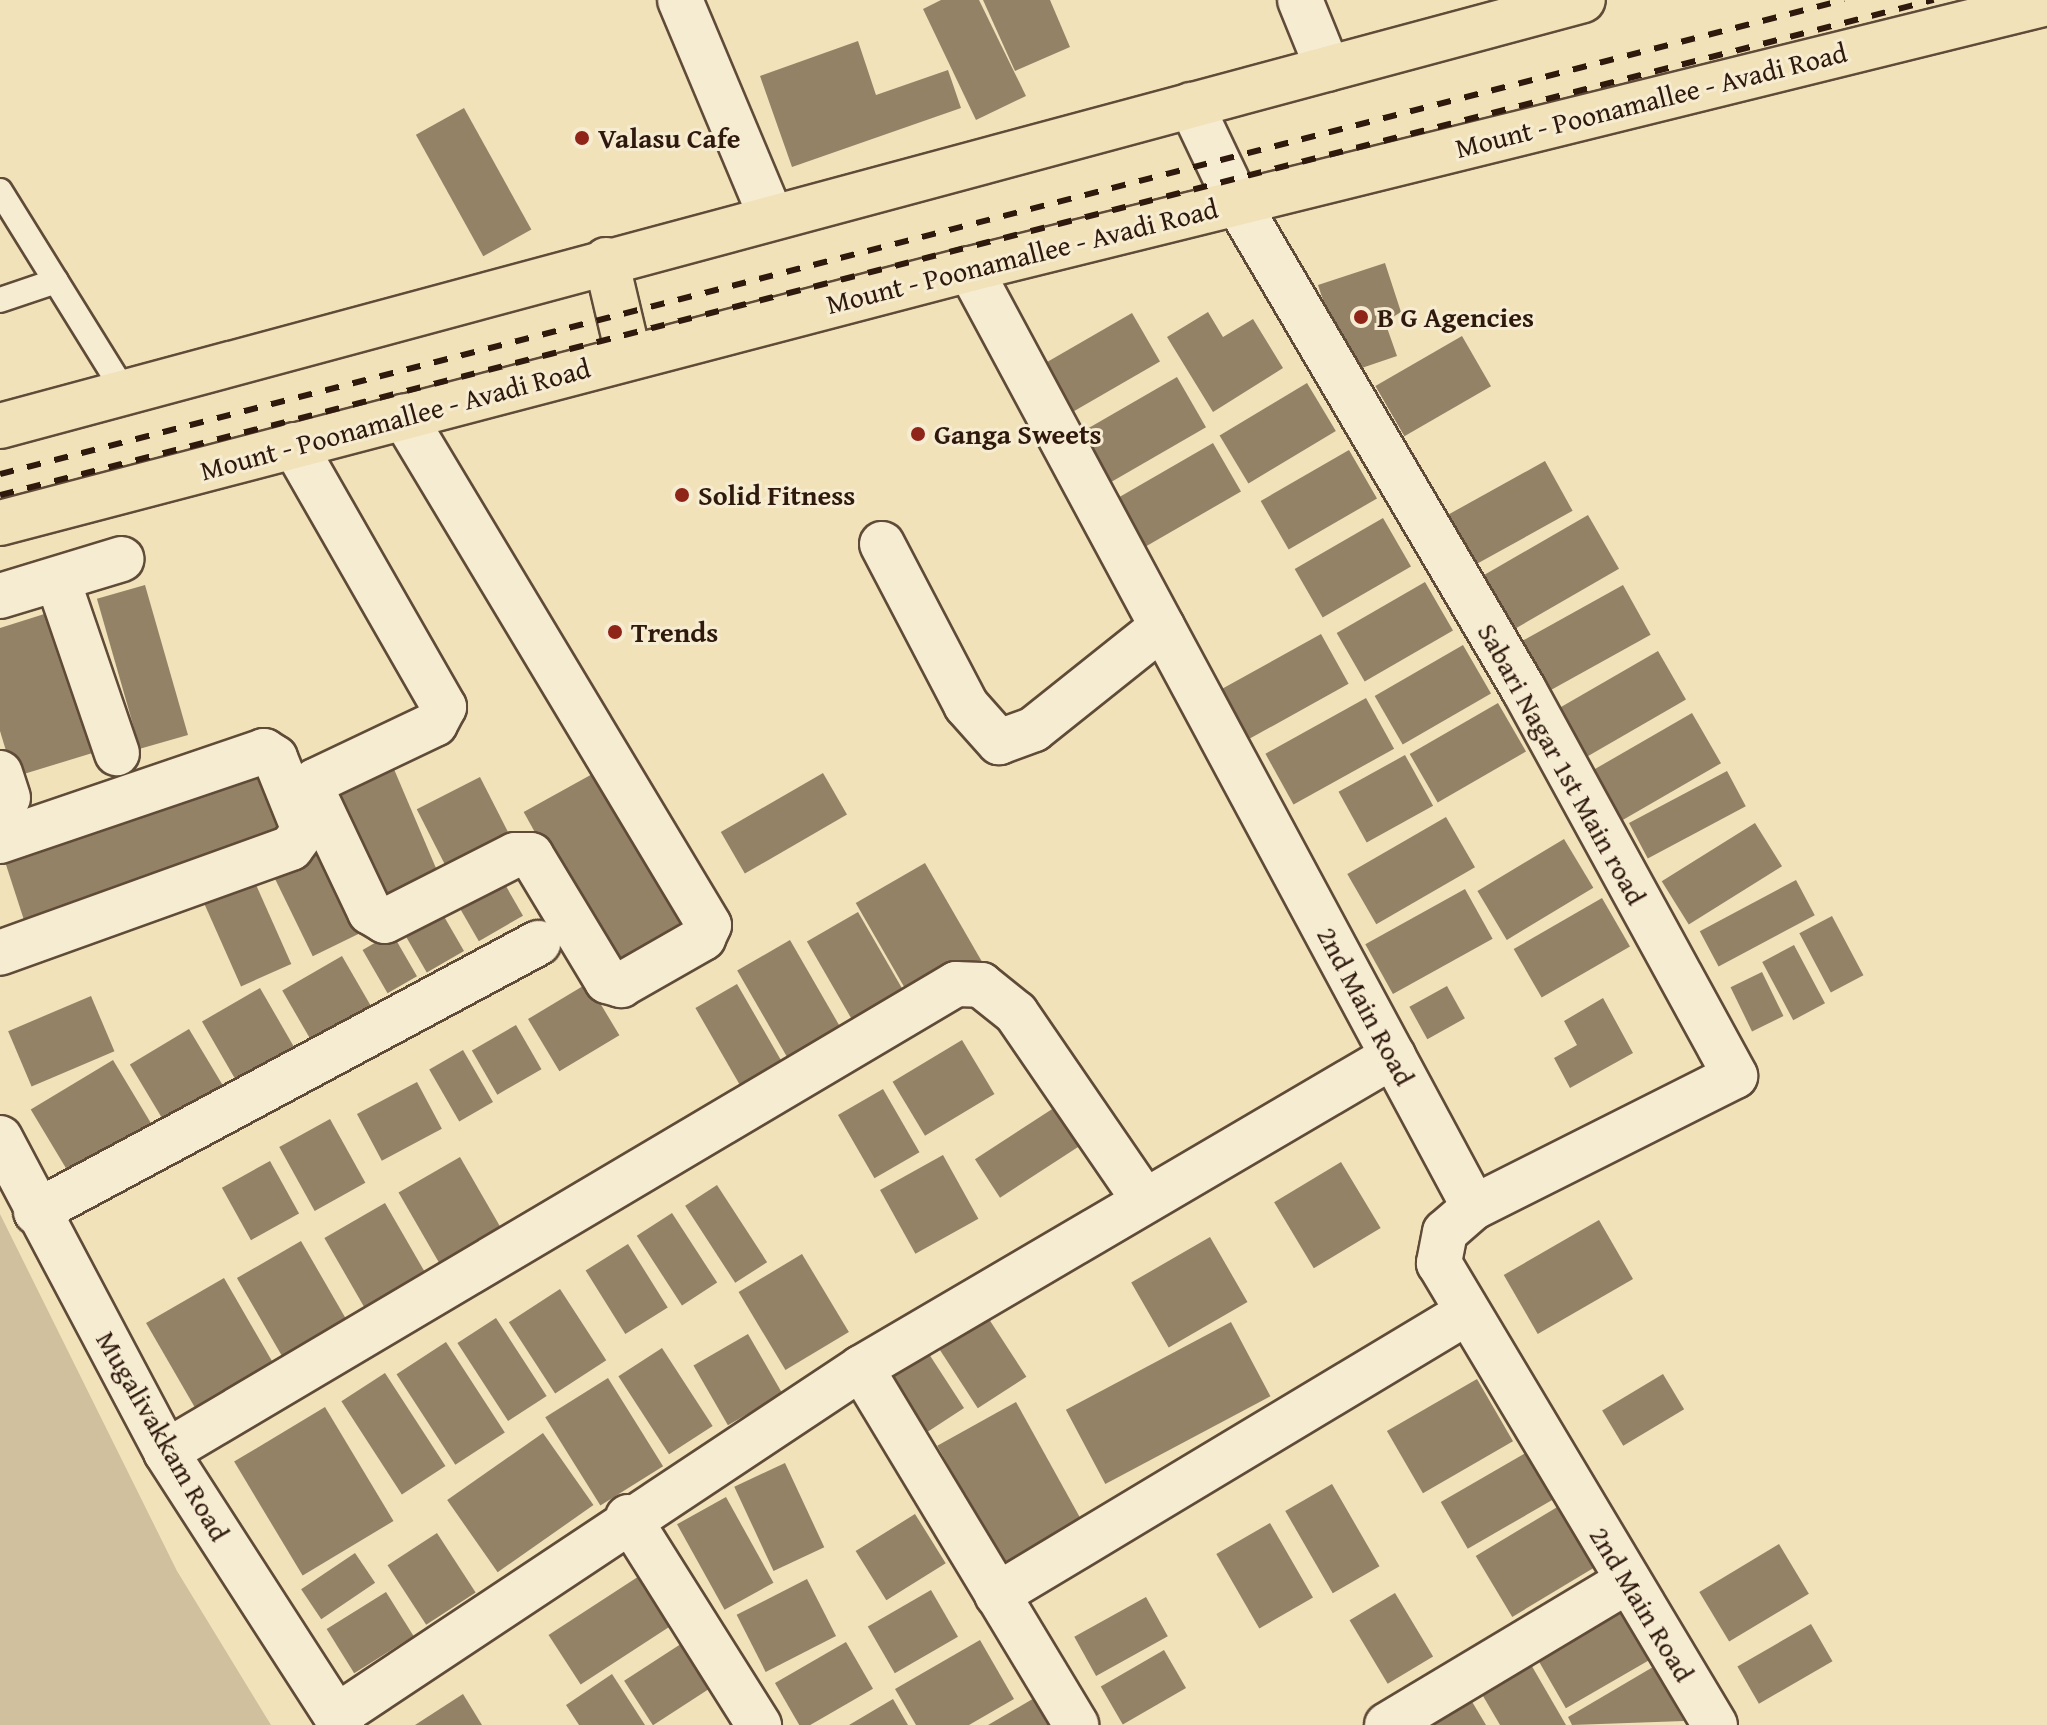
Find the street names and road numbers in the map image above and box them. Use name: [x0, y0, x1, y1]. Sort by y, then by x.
street label: Mount - Poonamallee - Avadi Road: [1452, 35, 1850, 165]
street label: Mount - Poonamallee - Avadi Road: [823, 191, 1221, 321]
street label: Mount - Poonamallee - Avadi Road: [196, 351, 594, 487]
street label: Sabari Nagar 1st Main road: [1471, 617, 1653, 911]
street label: 2nd Main Road: [1310, 921, 1422, 1091]
street label: Mugalivakkam Road: [89, 1325, 237, 1547]
street label: 2nd Main Road: [1583, 1520, 1701, 1688]

